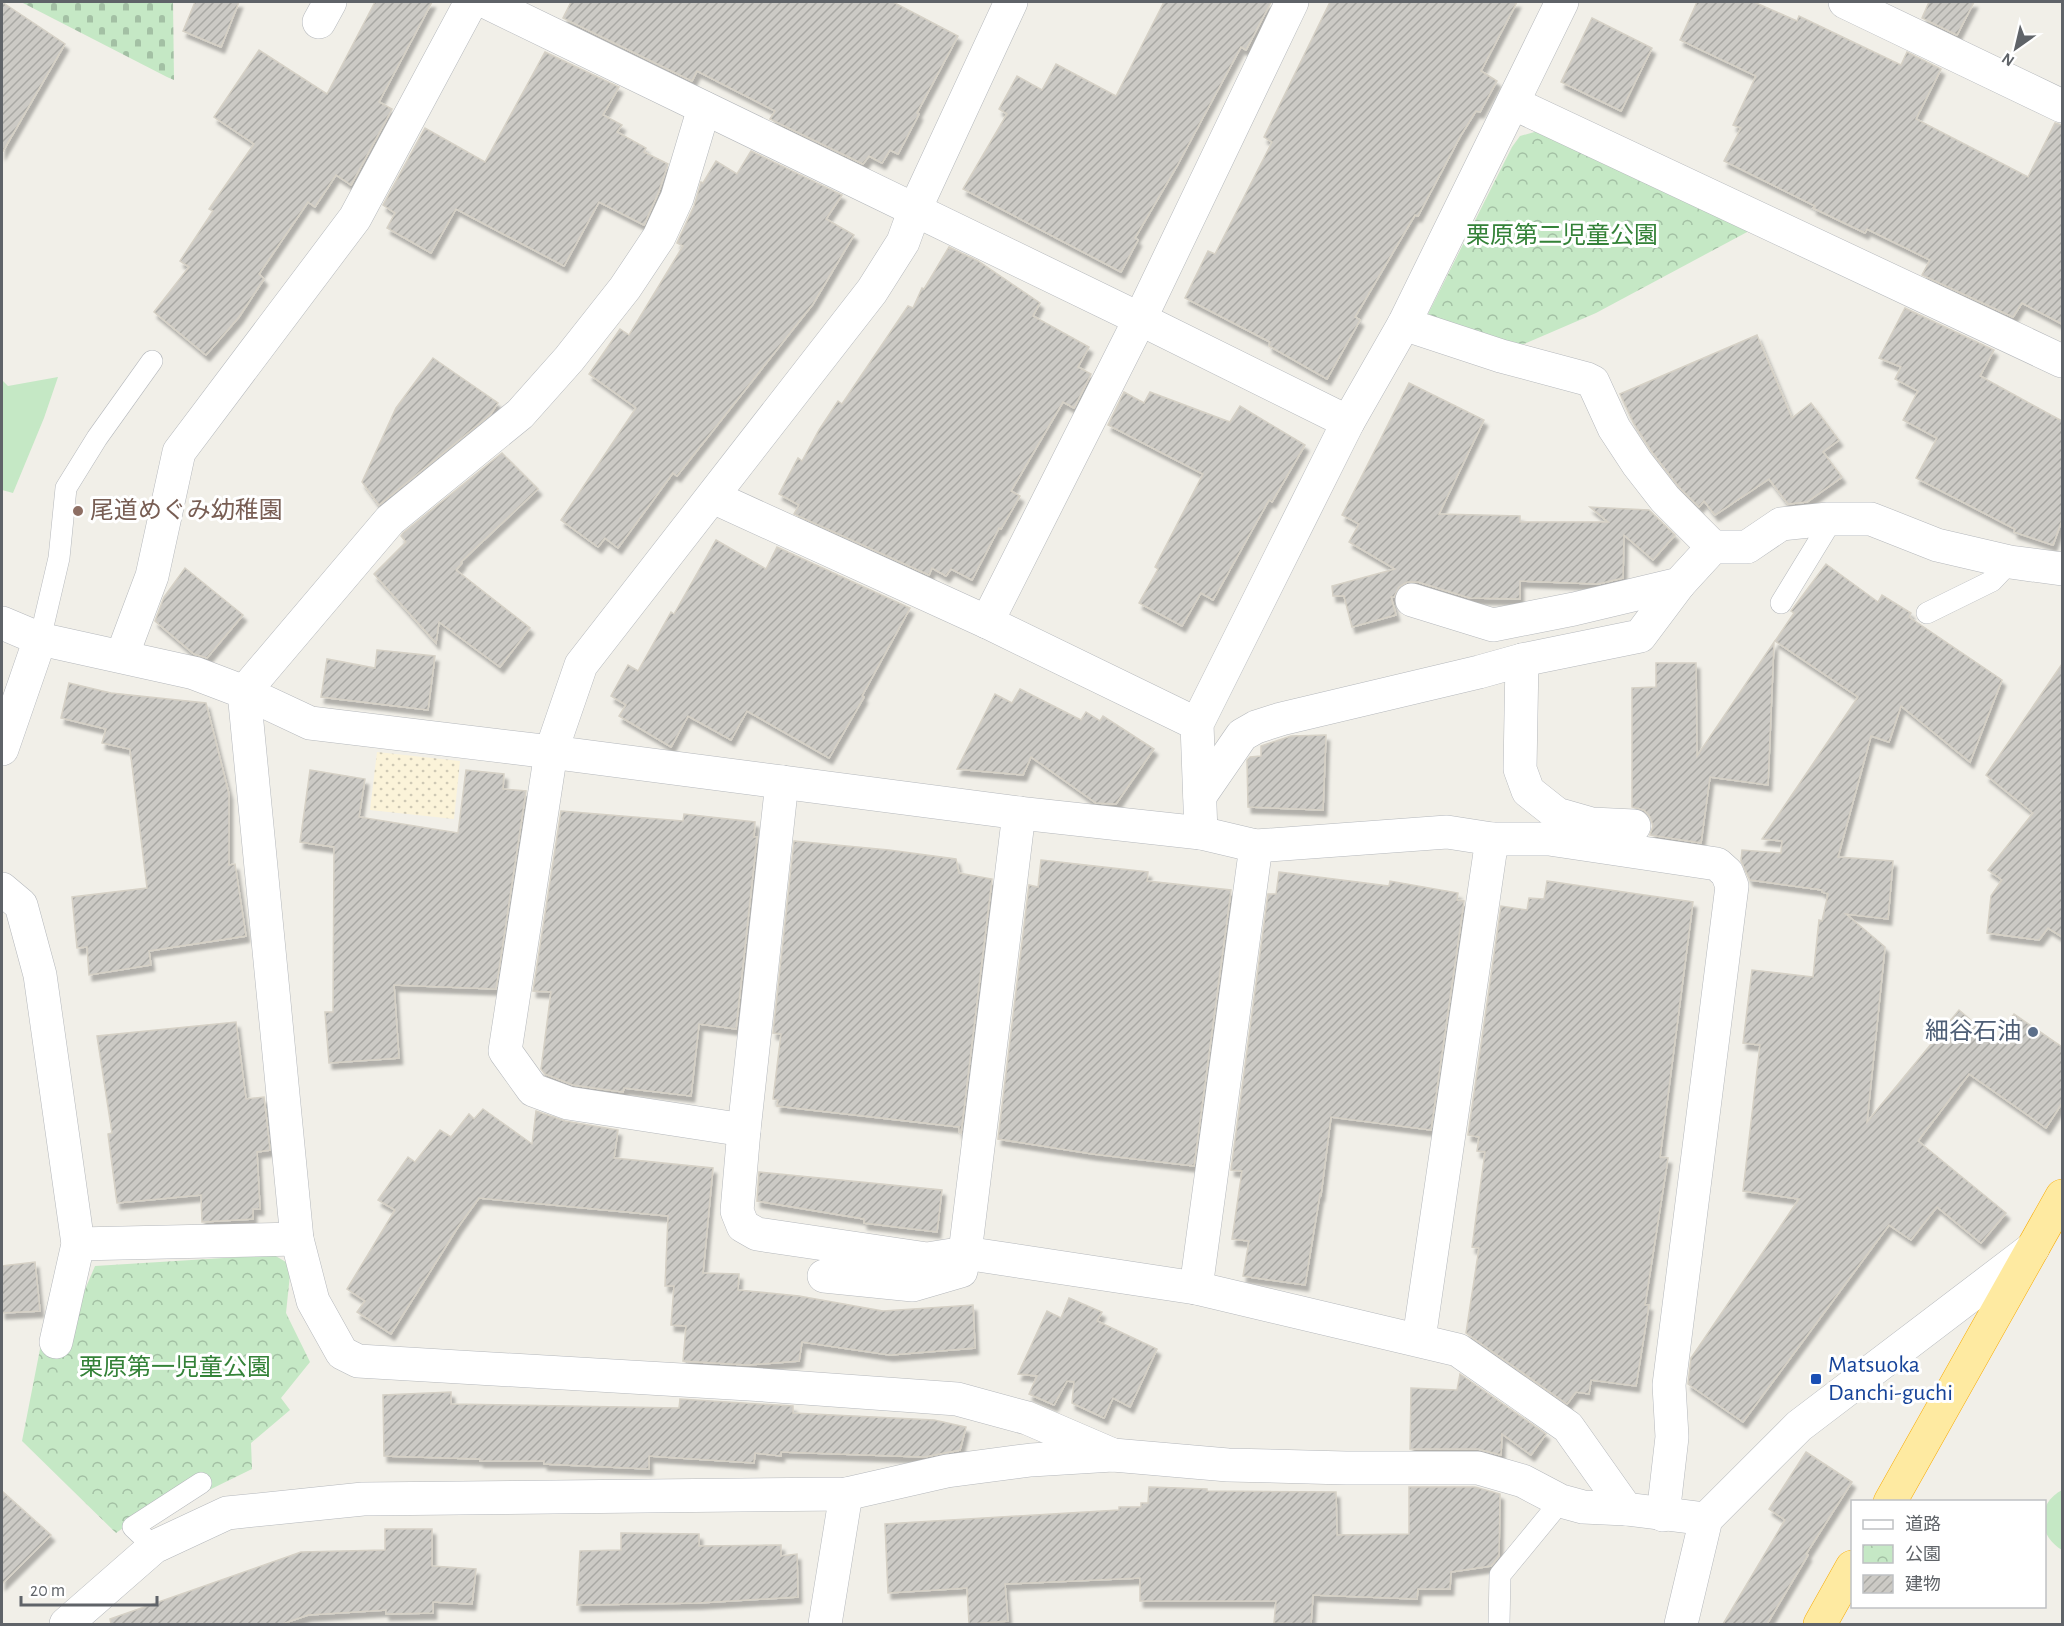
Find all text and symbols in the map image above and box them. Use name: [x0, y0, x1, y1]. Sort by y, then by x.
north arrow: [1986, 18, 2046, 78]
text: N: [1999, 50, 2017, 69]
park label: 栗原第二児童公園: [1466, 222, 1658, 248]
place label: 尾道めぐみ幼稚園: [90, 497, 283, 523]
marker: 尾道めぐみ幼稚園: [71, 504, 85, 518]
place label: 細谷石油: [1925, 1018, 2021, 1044]
marker: 細谷石油: [2026, 1025, 2040, 1039]
place label: Matsuoka Danchi-guchi: [1828, 1353, 1953, 1405]
park label: 栗原第一児童公園: [79, 1354, 271, 1380]
marker: Matsuoka Danchi-guchi: [1809, 1372, 1823, 1386]
legend: [1851, 1500, 2046, 1608]
text: 道路: [1905, 1514, 1941, 1534]
text: 公園: [1905, 1545, 1941, 1564]
scale bar: [21, 1569, 158, 1607]
text: 建物: [1905, 1574, 1941, 1594]
text: 20 m: [30, 1582, 65, 1600]

